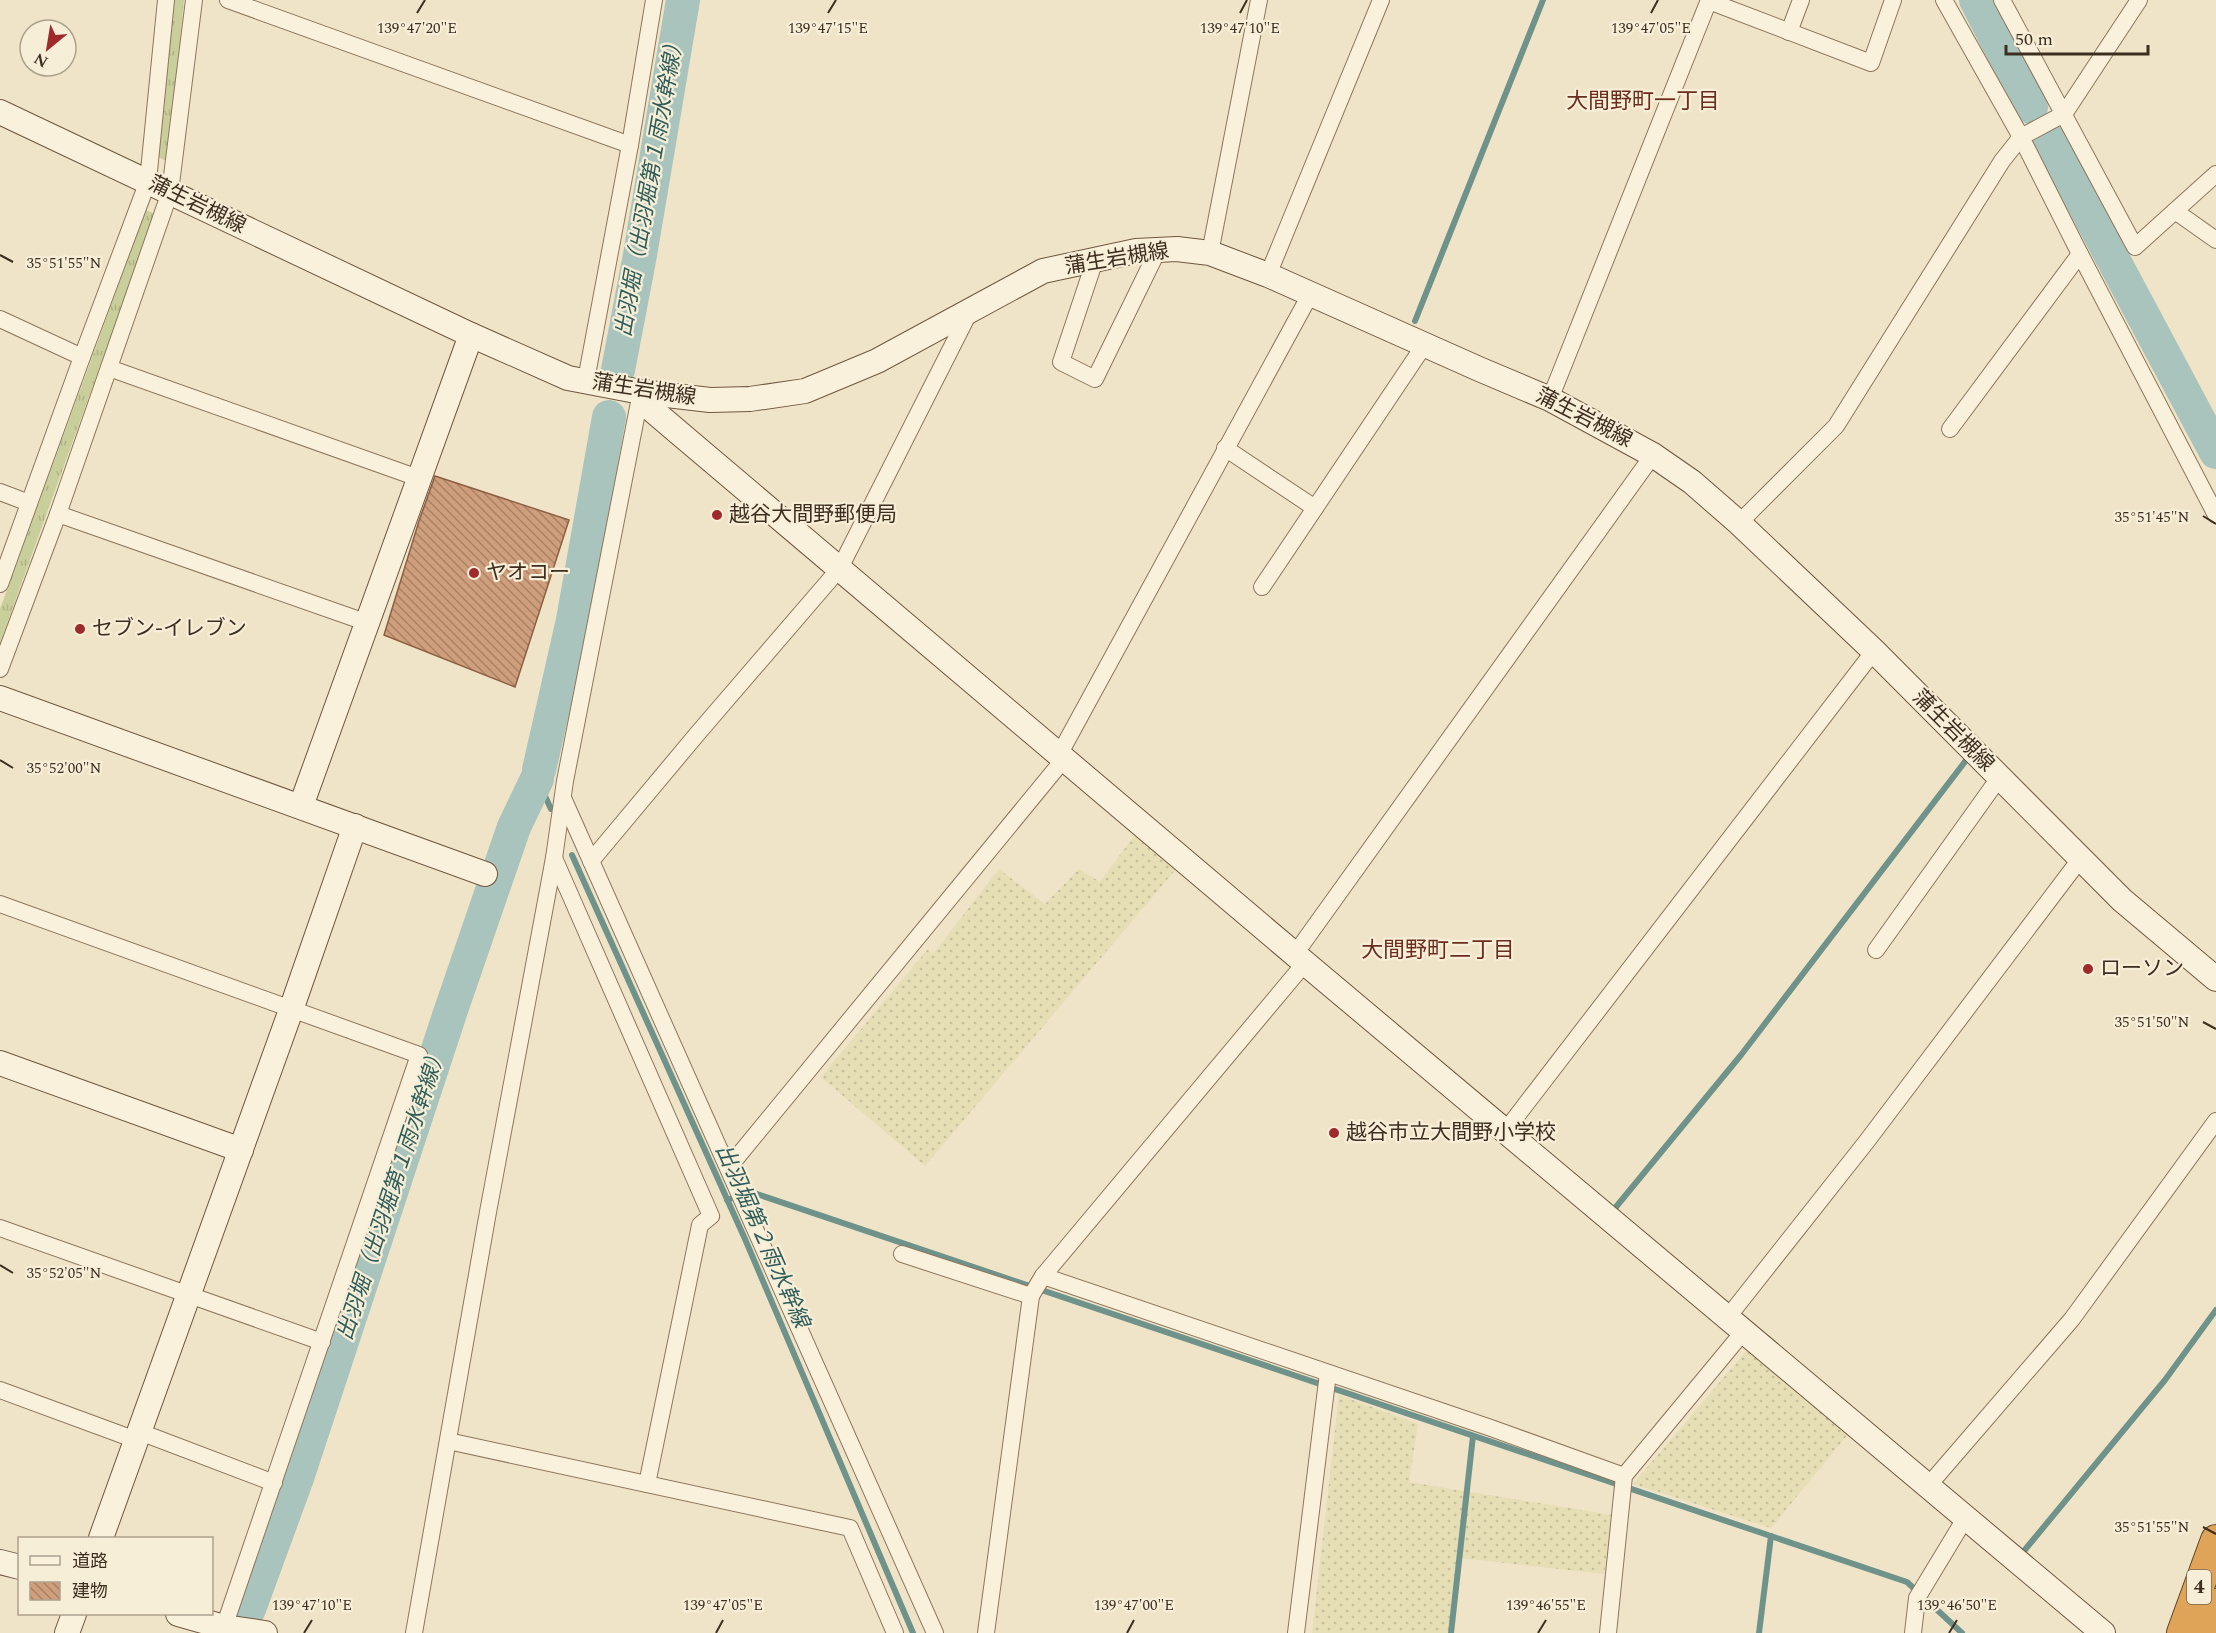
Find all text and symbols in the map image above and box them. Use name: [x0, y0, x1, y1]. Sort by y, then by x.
text: 139°47'20"E: [377, 17, 457, 40]
text: 139°47'15"E: [788, 17, 868, 40]
text: 139°47'10"E: [1200, 17, 1280, 40]
text: 139°47'05"E: [1611, 17, 1691, 40]
north arrow: [18, 18, 78, 78]
scale bar: [2006, 18, 2148, 56]
text: 50 m: [2015, 26, 2053, 53]
water label: 出羽堀（出羽堀第１雨水幹線）: [607, 30, 693, 340]
text: N: [29, 46, 53, 74]
district label: 大間野町一丁目: [1566, 85, 1720, 118]
street label: 蒲生岩槻線: [143, 168, 251, 242]
street label: 蒲生岩槻線: [1063, 235, 1171, 283]
text: 35°51'55"N: [27, 252, 102, 275]
street label: 蒲生岩槻線: [590, 366, 698, 414]
street label: 蒲生岩槻線: [1530, 380, 1638, 456]
place label: 越谷大間野郵便局: [729, 499, 897, 531]
text: 35°51'45"N: [2115, 506, 2190, 529]
marker: 越谷大間野郵便局: [710, 508, 724, 522]
place label: ヤオコー: [486, 557, 570, 589]
marker: ヤオコー: [467, 566, 481, 580]
place label: セブン-イレブン: [92, 613, 247, 645]
marker: セブン-イレブン: [73, 622, 87, 636]
street label: 蒲生岩槻線: [1905, 683, 2001, 779]
text: 35°52'00"N: [27, 757, 102, 780]
district label: 大間野町二丁目: [1361, 934, 1515, 967]
place label: ローソン: [2100, 953, 2184, 985]
marker: ローソン: [2081, 962, 2095, 976]
text: 35°51'50"N: [2115, 1011, 2190, 1034]
water label: 出羽堀（出羽堀第１雨水幹線）: [329, 1041, 455, 1345]
place label: 越谷市立大間野小学校: [1346, 1117, 1556, 1149]
marker: 越谷市立大間野小学校: [1327, 1126, 1341, 1140]
water label: 出羽堀第２雨水幹線: [707, 1139, 819, 1336]
text: 35°52'05"N: [27, 1262, 102, 1285]
text: 35°51'55"N: [2115, 1516, 2190, 1539]
legend: [18, 1537, 213, 1615]
text: 道路: [72, 1548, 108, 1575]
road number: 4: [2187, 1570, 2211, 1604]
text: 建物: [72, 1578, 108, 1605]
text: 139°47'10"E: [272, 1594, 352, 1617]
text: 139°47'05"E: [683, 1594, 763, 1617]
text: 139°47'00"E: [1094, 1594, 1174, 1617]
text: 139°46'55"E: [1506, 1594, 1586, 1617]
text: 139°46'50"E: [1917, 1594, 1997, 1617]

